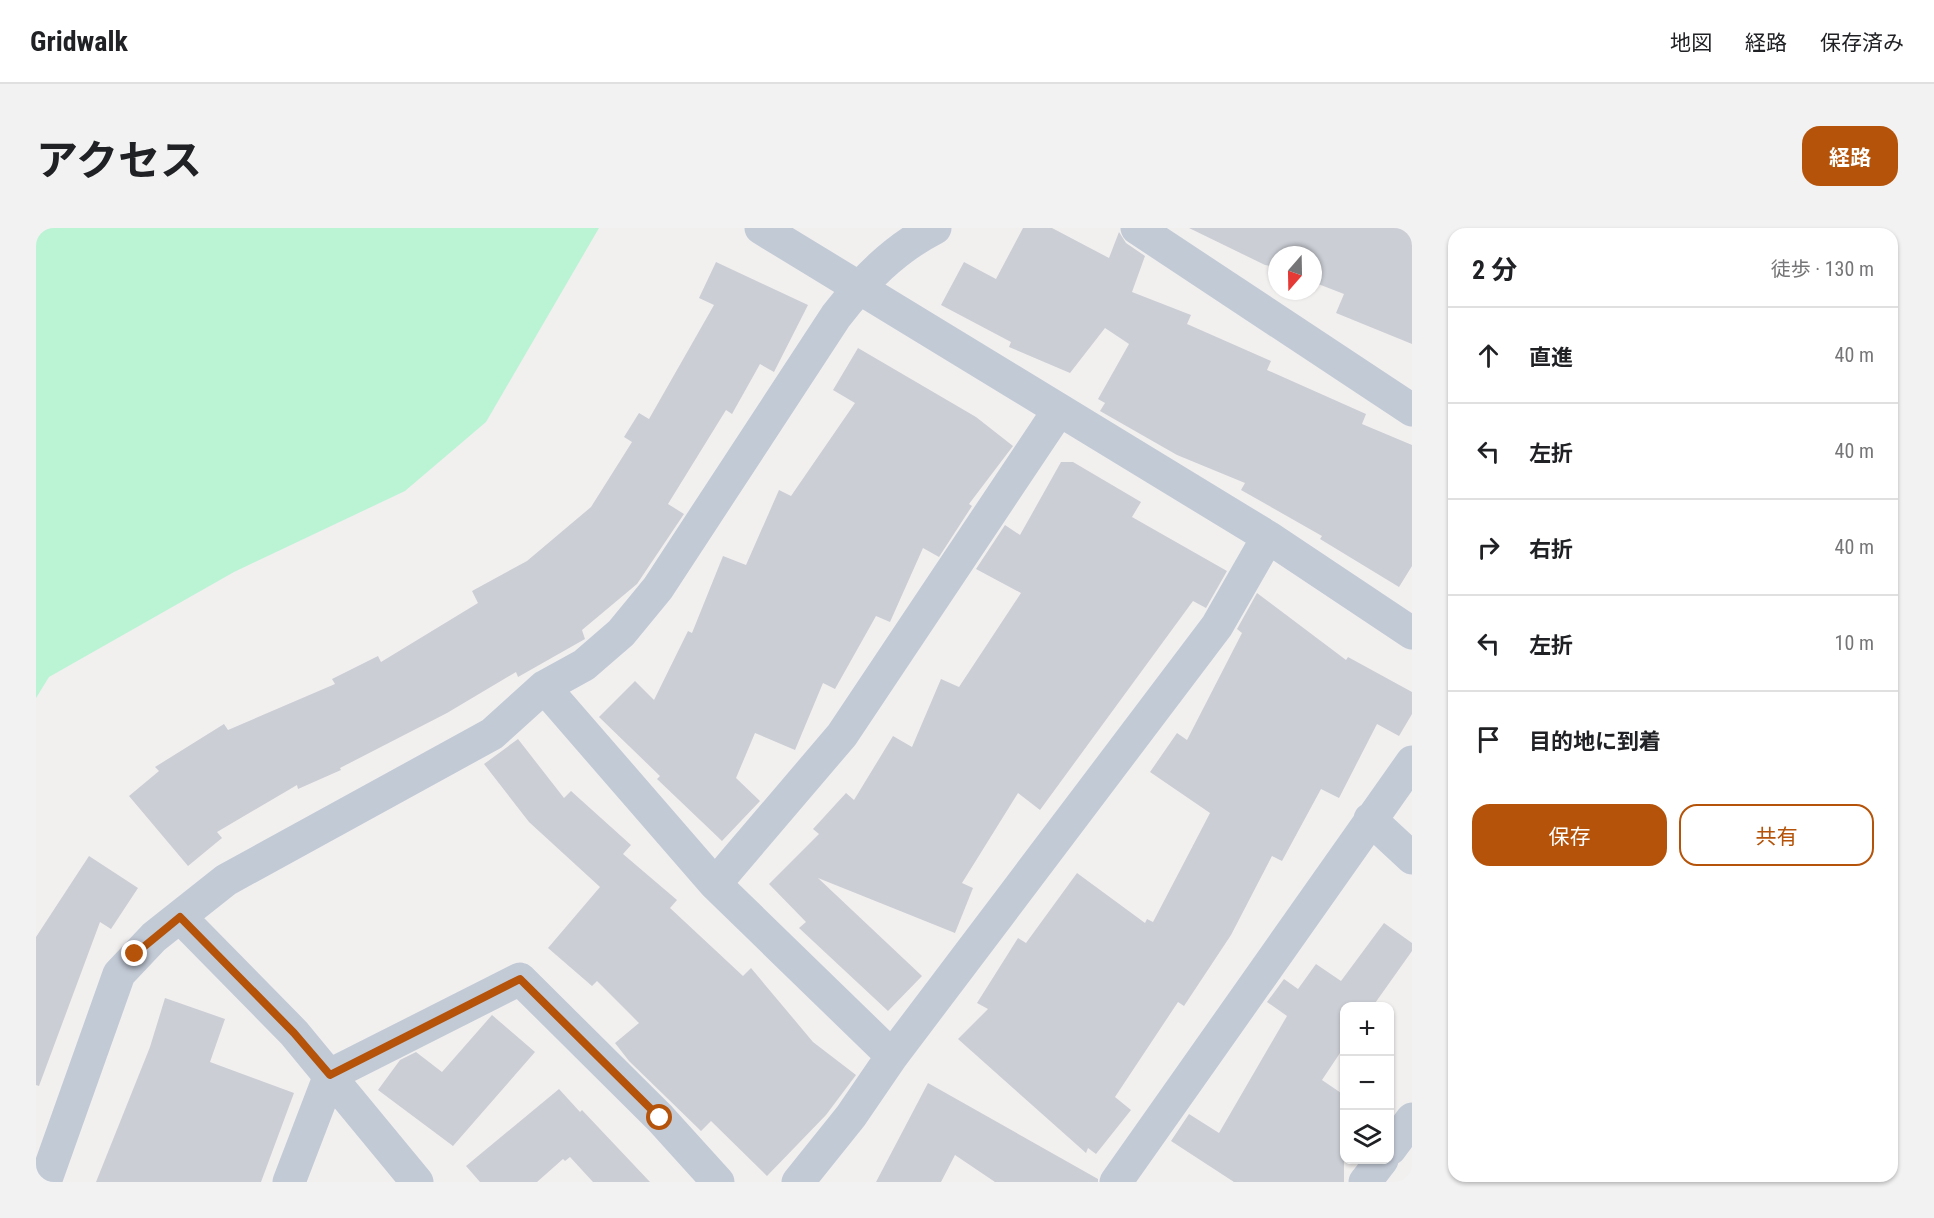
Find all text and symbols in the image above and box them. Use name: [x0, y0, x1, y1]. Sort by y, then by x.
text: Gridwalk: [30, 25, 128, 58]
text: 地図: [1670, 31, 1712, 55]
text: 経路: [1745, 31, 1787, 55]
text: 保存済み: [1820, 31, 1904, 55]
button: 経路: [1802, 126, 1898, 186]
text: アクセス: [36, 136, 202, 185]
north arrow: [1268, 246, 1322, 300]
text: 2 分: [1472, 255, 1517, 285]
text: 徒歩 · 130 m: [1771, 257, 1874, 281]
icon: ahead: [1472, 339, 1505, 372]
text: 40 m: [1835, 343, 1874, 367]
text: 直進: [1529, 345, 1573, 370]
icon: left: [1472, 435, 1505, 468]
text: 40 m: [1835, 439, 1874, 463]
text: 左折: [1529, 441, 1573, 466]
icon: right: [1472, 531, 1505, 564]
text: 40 m: [1835, 535, 1874, 559]
text: 右折: [1529, 537, 1573, 562]
icon: left: [1472, 627, 1505, 660]
text: 10 m: [1835, 631, 1874, 655]
text: 左折: [1529, 633, 1573, 658]
icon: arrive: [1472, 723, 1505, 756]
text: 目的地に到着: [1529, 729, 1661, 754]
button: 保存: [1472, 804, 1667, 866]
button: 共有: [1679, 804, 1874, 866]
route end: [121, 940, 147, 966]
map controls: [1340, 1002, 1394, 1164]
button: +: [1340, 1002, 1394, 1056]
button: −: [1340, 1056, 1394, 1110]
route start: [646, 1104, 672, 1130]
button: layers: [1340, 1110, 1394, 1164]

